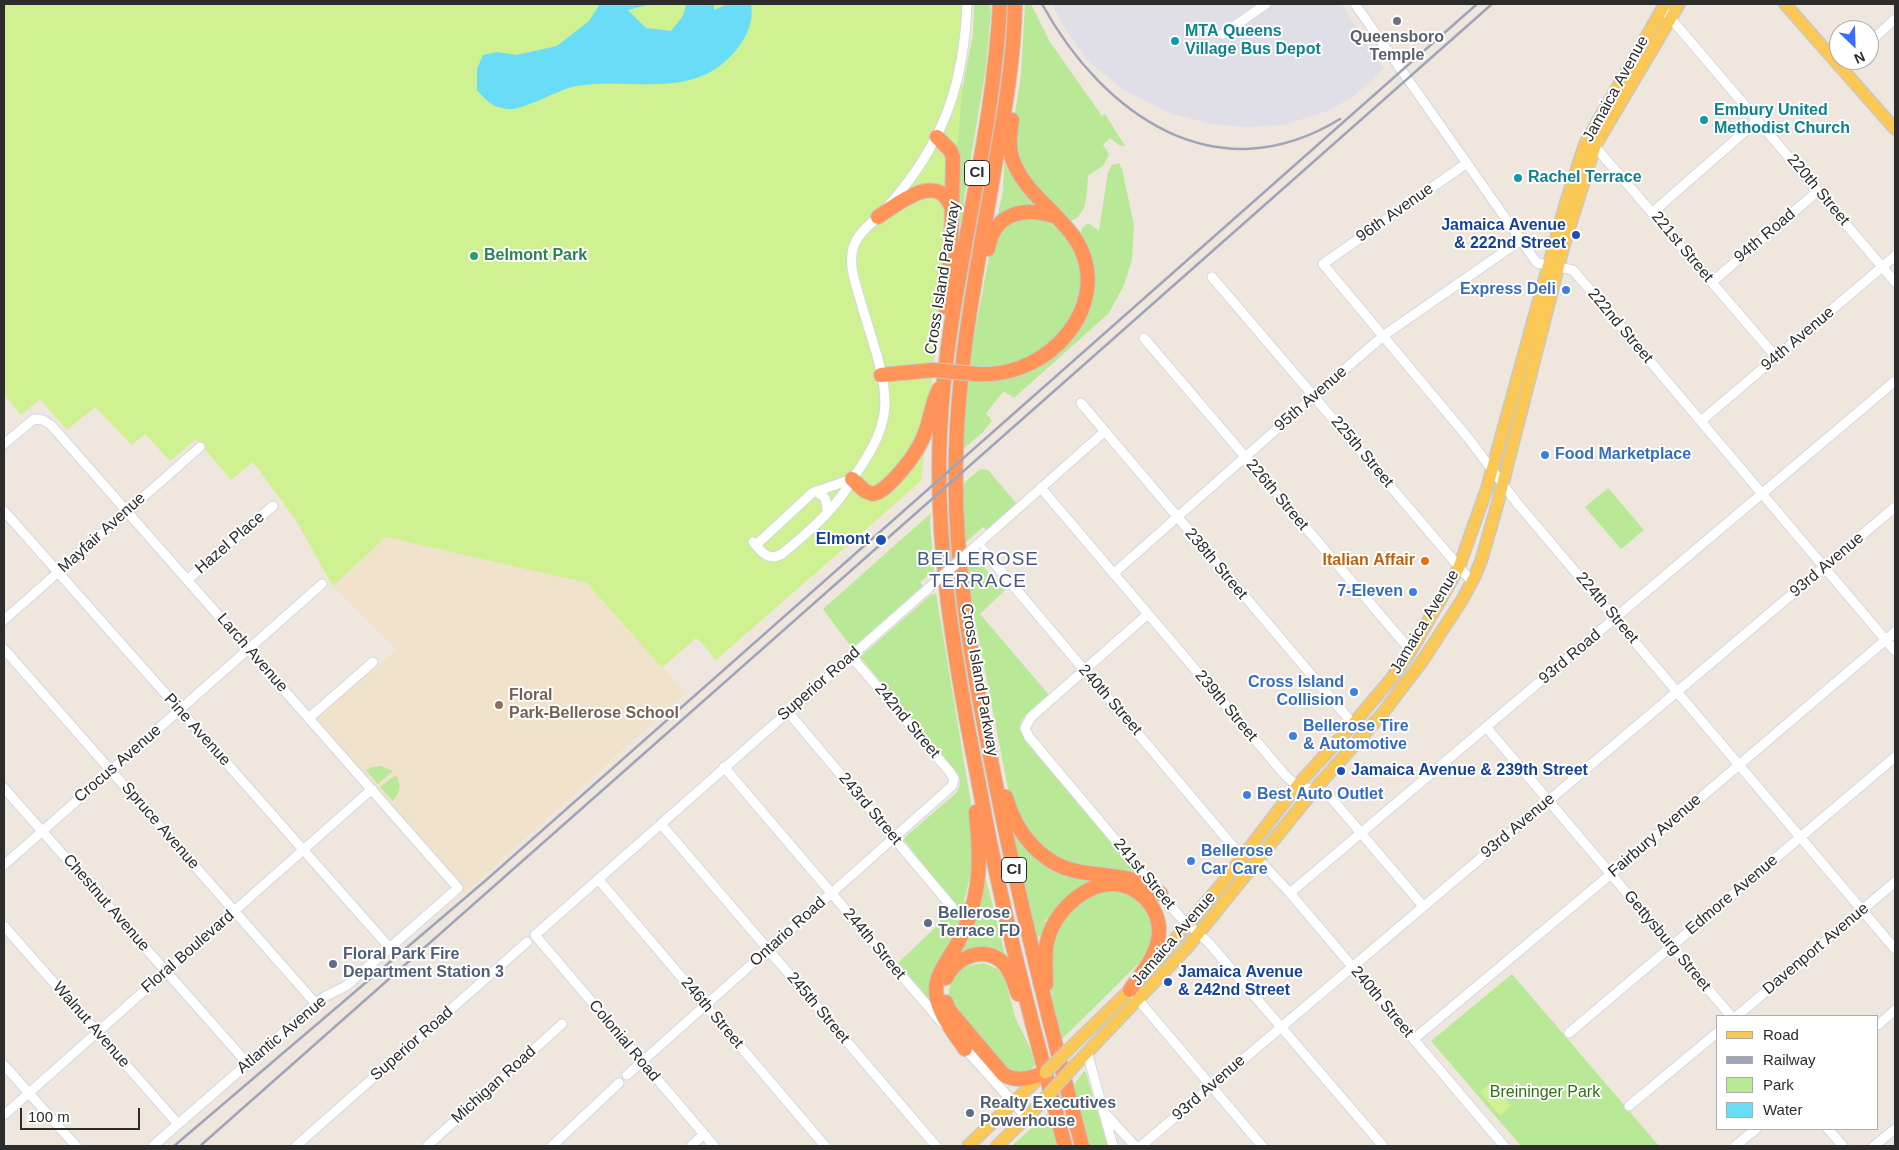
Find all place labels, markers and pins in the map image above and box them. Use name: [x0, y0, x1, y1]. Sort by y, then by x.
marker: Queensboro Temple: [1391, 15, 1403, 27]
place label: MTA Queens Village Bus Depot: [1185, 22, 1321, 60]
place label: Queensboro Temple: [1350, 28, 1444, 66]
marker: MTA Queens Village Bus Depot: [1169, 35, 1181, 47]
place label: Embury United Methodist Church: [1714, 101, 1850, 139]
marker: Embury United Methodist Church: [1698, 114, 1710, 126]
place label: Rachel Terrace: [1528, 168, 1642, 188]
marker: Rachel Terrace: [1512, 172, 1524, 184]
place label: Jamaica Avenue & 222nd Street: [1441, 216, 1566, 254]
marker: Jamaica Avenue & 222nd Street: [1570, 229, 1582, 241]
place label: Belmont Park: [484, 246, 587, 266]
marker: Belmont Park: [468, 250, 480, 262]
place label: Express Deli: [1460, 280, 1556, 300]
marker: Express Deli: [1560, 284, 1572, 296]
place label: Food Marketplace: [1555, 445, 1691, 465]
marker: Food Marketplace: [1539, 449, 1551, 461]
place label: Elmont: [816, 530, 870, 550]
marker: Elmont: [874, 533, 888, 547]
place label: Italian Affair: [1323, 551, 1415, 571]
marker: Italian Affair: [1419, 555, 1431, 567]
place label: 7-Eleven: [1337, 582, 1403, 602]
marker: 7-Eleven: [1407, 586, 1419, 598]
place label: Cross Island Collision: [1248, 673, 1344, 711]
place label: Floral Park-Bellerose School: [509, 686, 679, 724]
marker: Cross Island Collision: [1348, 686, 1360, 698]
marker: Floral Park-Bellerose School: [493, 699, 505, 711]
place label: Bellerose Tire & Automotive: [1303, 717, 1409, 755]
marker: Bellerose Tire & Automotive: [1287, 730, 1299, 742]
place label: Jamaica Avenue & 239th Street: [1351, 761, 1588, 781]
marker: Jamaica Avenue & 239th Street: [1335, 765, 1347, 777]
place label: Best Auto Outlet: [1257, 785, 1383, 805]
marker: Best Auto Outlet: [1241, 789, 1253, 801]
place label: Bellerose Car Care: [1201, 842, 1273, 880]
marker: Bellerose Car Care: [1185, 855, 1197, 867]
place label: Bellerose Terrace FD: [938, 904, 1020, 942]
marker: Bellerose Terrace FD: [922, 917, 934, 929]
place label: Floral Park Fire Department Station 3: [343, 945, 504, 983]
marker: Floral Park Fire Department Station 3: [327, 958, 339, 970]
place label: Jamaica Avenue & 242nd Street: [1178, 963, 1303, 1001]
marker: Jamaica Avenue & 242nd Street: [1162, 976, 1174, 988]
place label: Realty Executives Powerhouse: [980, 1094, 1116, 1132]
marker: Realty Executives Powerhouse: [964, 1107, 976, 1119]

